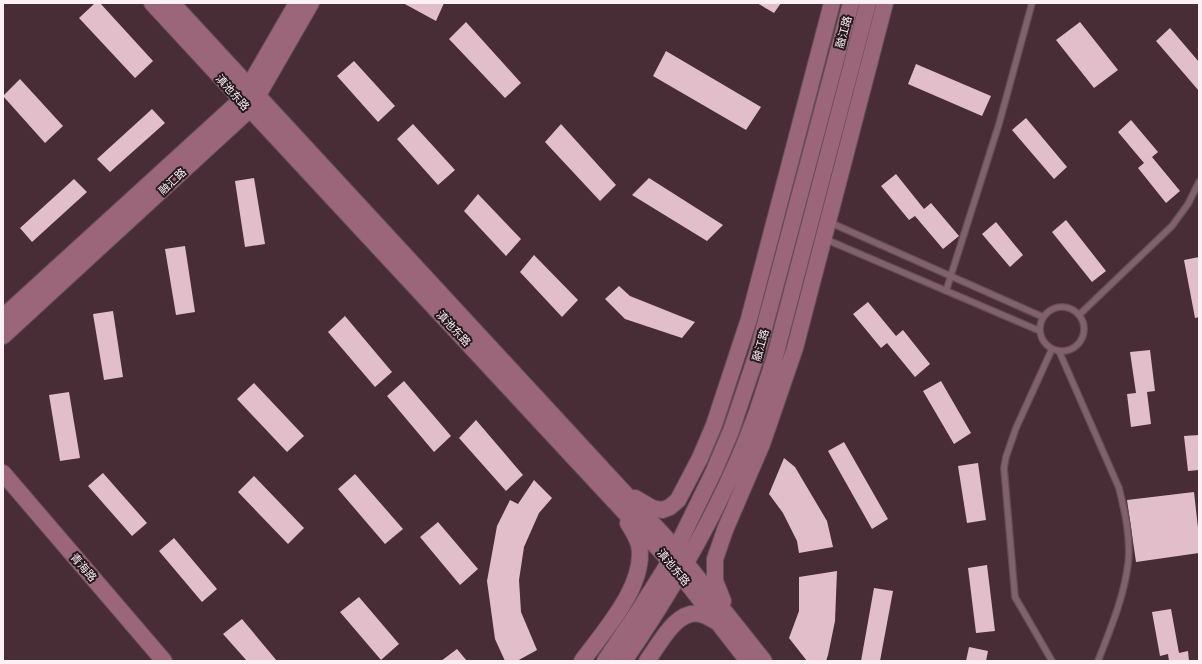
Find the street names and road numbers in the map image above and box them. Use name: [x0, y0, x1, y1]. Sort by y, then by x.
street label: 融江路: [831, 14, 855, 50]
street label: 滇池东路: [213, 71, 253, 113]
street label: 融汇路: [155, 164, 189, 198]
street label: 滇池东路: [434, 307, 474, 349]
street label: 融江路: [748, 327, 772, 363]
street label: 滇池东路: [654, 545, 694, 589]
street label: 青海路: [68, 550, 100, 584]

